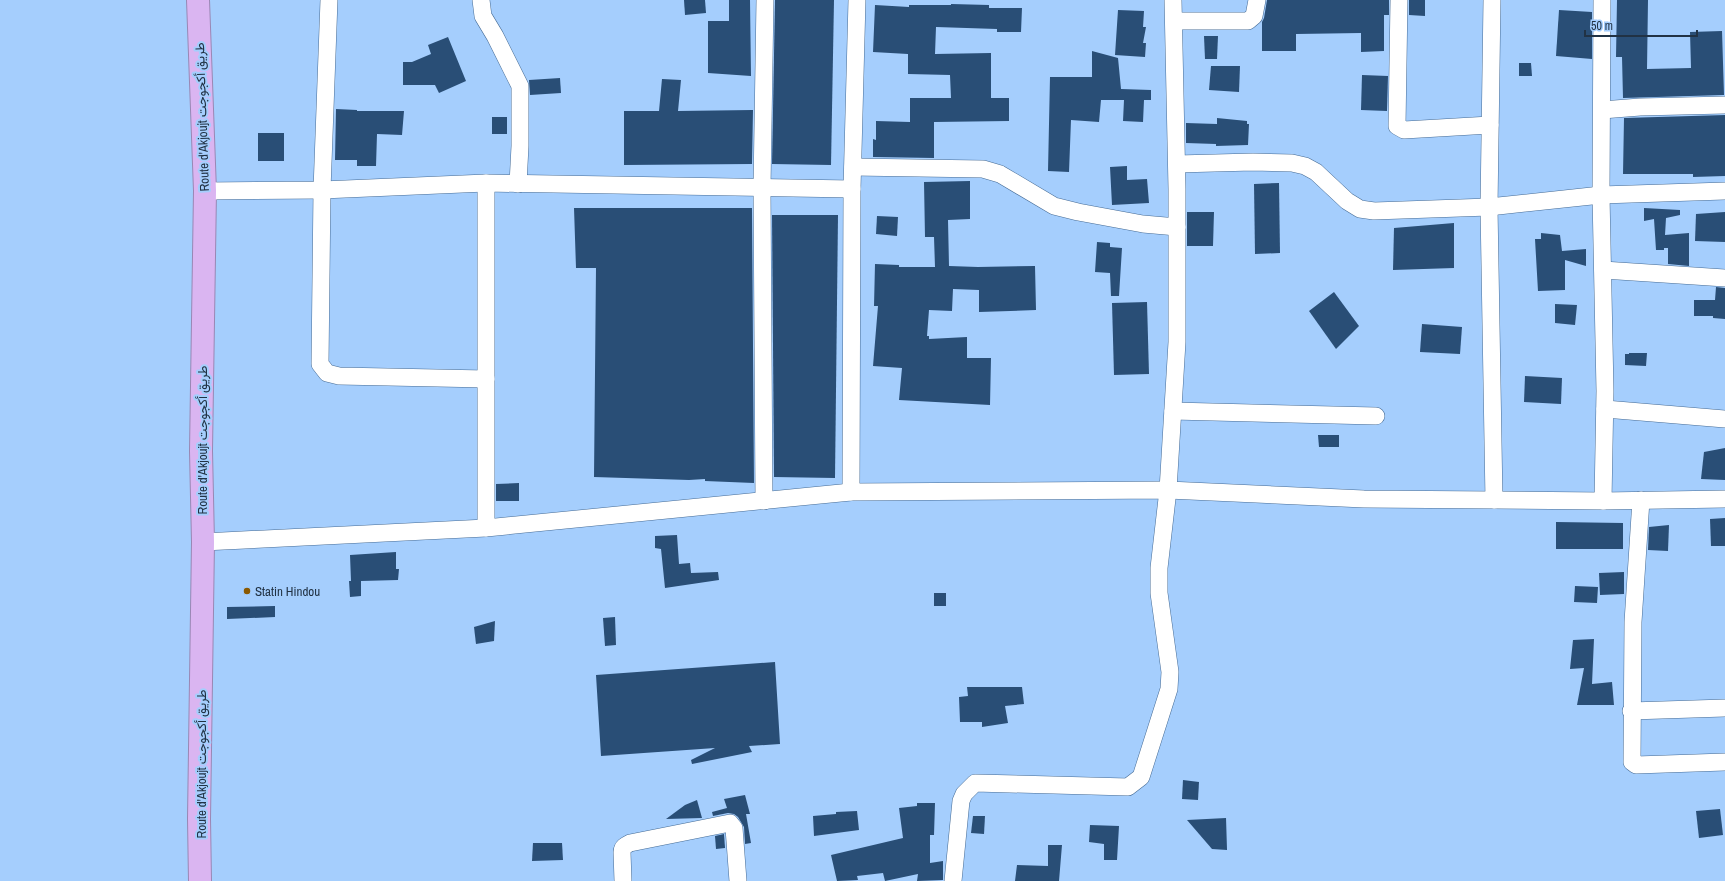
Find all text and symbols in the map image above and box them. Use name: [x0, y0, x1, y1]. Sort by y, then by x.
scale bar: [1585, 12, 1697, 38]
text: 50 m: [1591, 18, 1613, 34]
street label: Route d'Akjoujt طريق أكجوجت: [191, 42, 213, 192]
street label: Route d'Akjoujt طريق أكجوجت: [194, 365, 211, 515]
place label: Statin Hindou: [255, 583, 320, 600]
marker: Statin Hindou: [242, 586, 252, 596]
street label: Route d'Akjoujt طريق أكجوجت: [193, 689, 210, 839]

